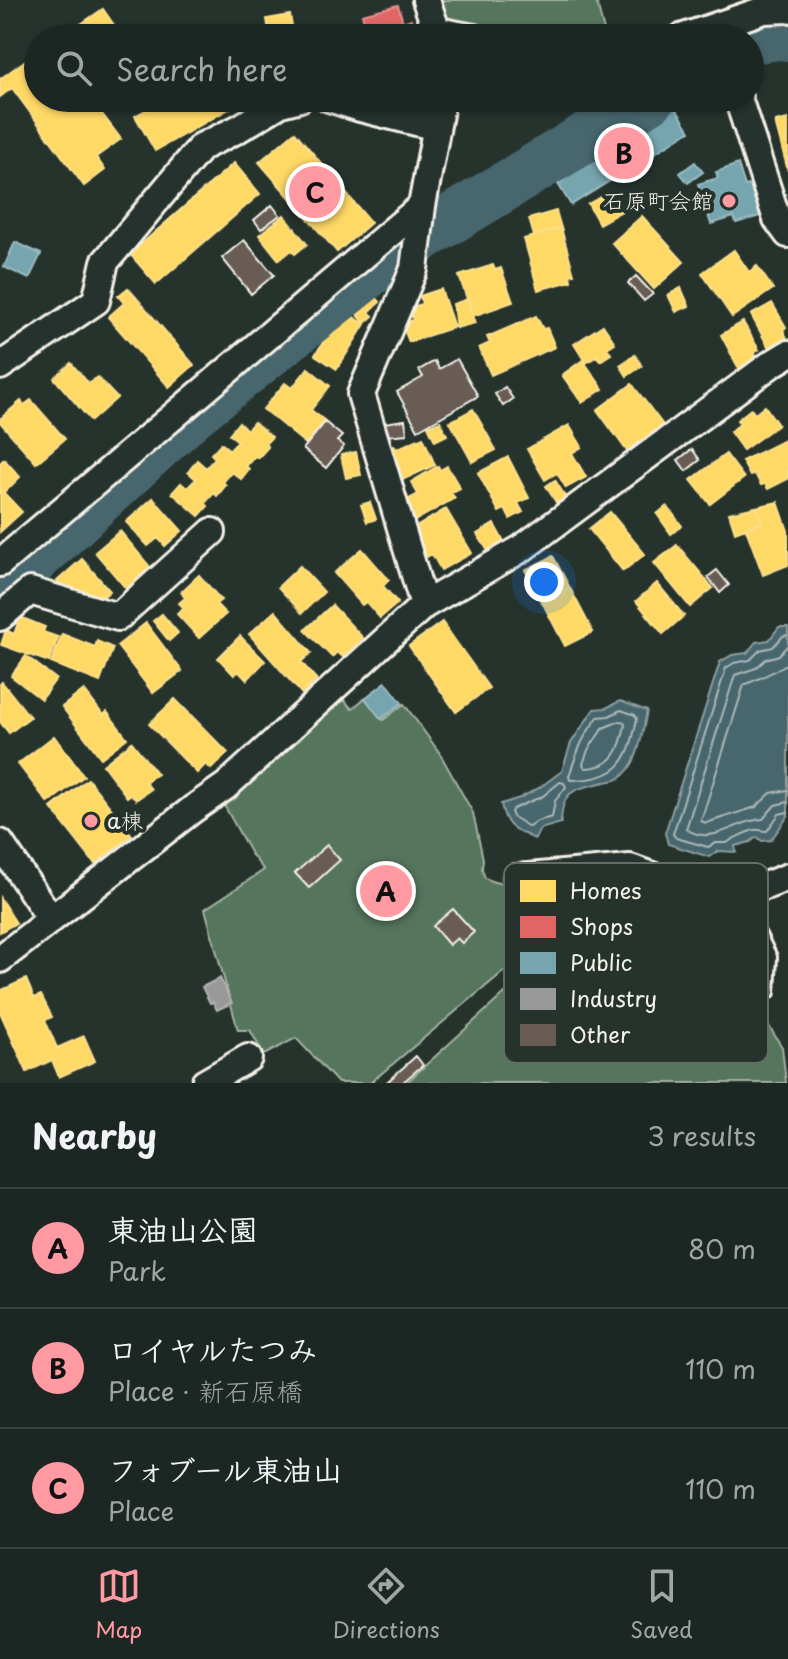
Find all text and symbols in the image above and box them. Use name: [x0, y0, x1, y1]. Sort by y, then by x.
search box: [24, 24, 764, 112]
icon: search: [52, 46, 96, 90]
text: Search here: [116, 46, 288, 91]
pin: B: [598, 123, 650, 183]
pin: C: [289, 162, 341, 222]
place label: 石原町会館: [603, 183, 713, 216]
marker: 石原町会館: [720, 192, 738, 210]
your location: [524, 562, 564, 602]
place label: a棟: [107, 803, 143, 836]
marker: a棟: [82, 812, 100, 830]
pin: A: [360, 861, 412, 921]
legend: [504, 863, 768, 1063]
text: Homes: [570, 873, 641, 906]
text: Shops: [570, 909, 633, 942]
text: Public: [570, 945, 632, 978]
text: Industry: [570, 981, 657, 1014]
text: Other: [570, 1017, 631, 1050]
text: Nearby: [32, 1109, 157, 1161]
text: 3 results: [648, 1116, 756, 1155]
text: 東油山公園: [108, 1206, 258, 1251]
text: A: [48, 1229, 68, 1268]
text: 80 m: [688, 1229, 756, 1268]
text: Park: [108, 1251, 166, 1290]
text: ロイヤルたつみ: [108, 1326, 317, 1371]
text: B: [49, 1349, 67, 1388]
text: 110 m: [685, 1349, 756, 1388]
text: Place · 新石原橋: [108, 1371, 302, 1410]
text: フォブール東油山: [108, 1446, 342, 1491]
text: C: [48, 1469, 68, 1508]
text: 110 m: [685, 1469, 756, 1508]
text: Place: [108, 1491, 174, 1530]
tab: Map: [95, 1564, 142, 1645]
tab: Directions: [333, 1564, 440, 1645]
tab: Saved: [630, 1564, 693, 1645]

